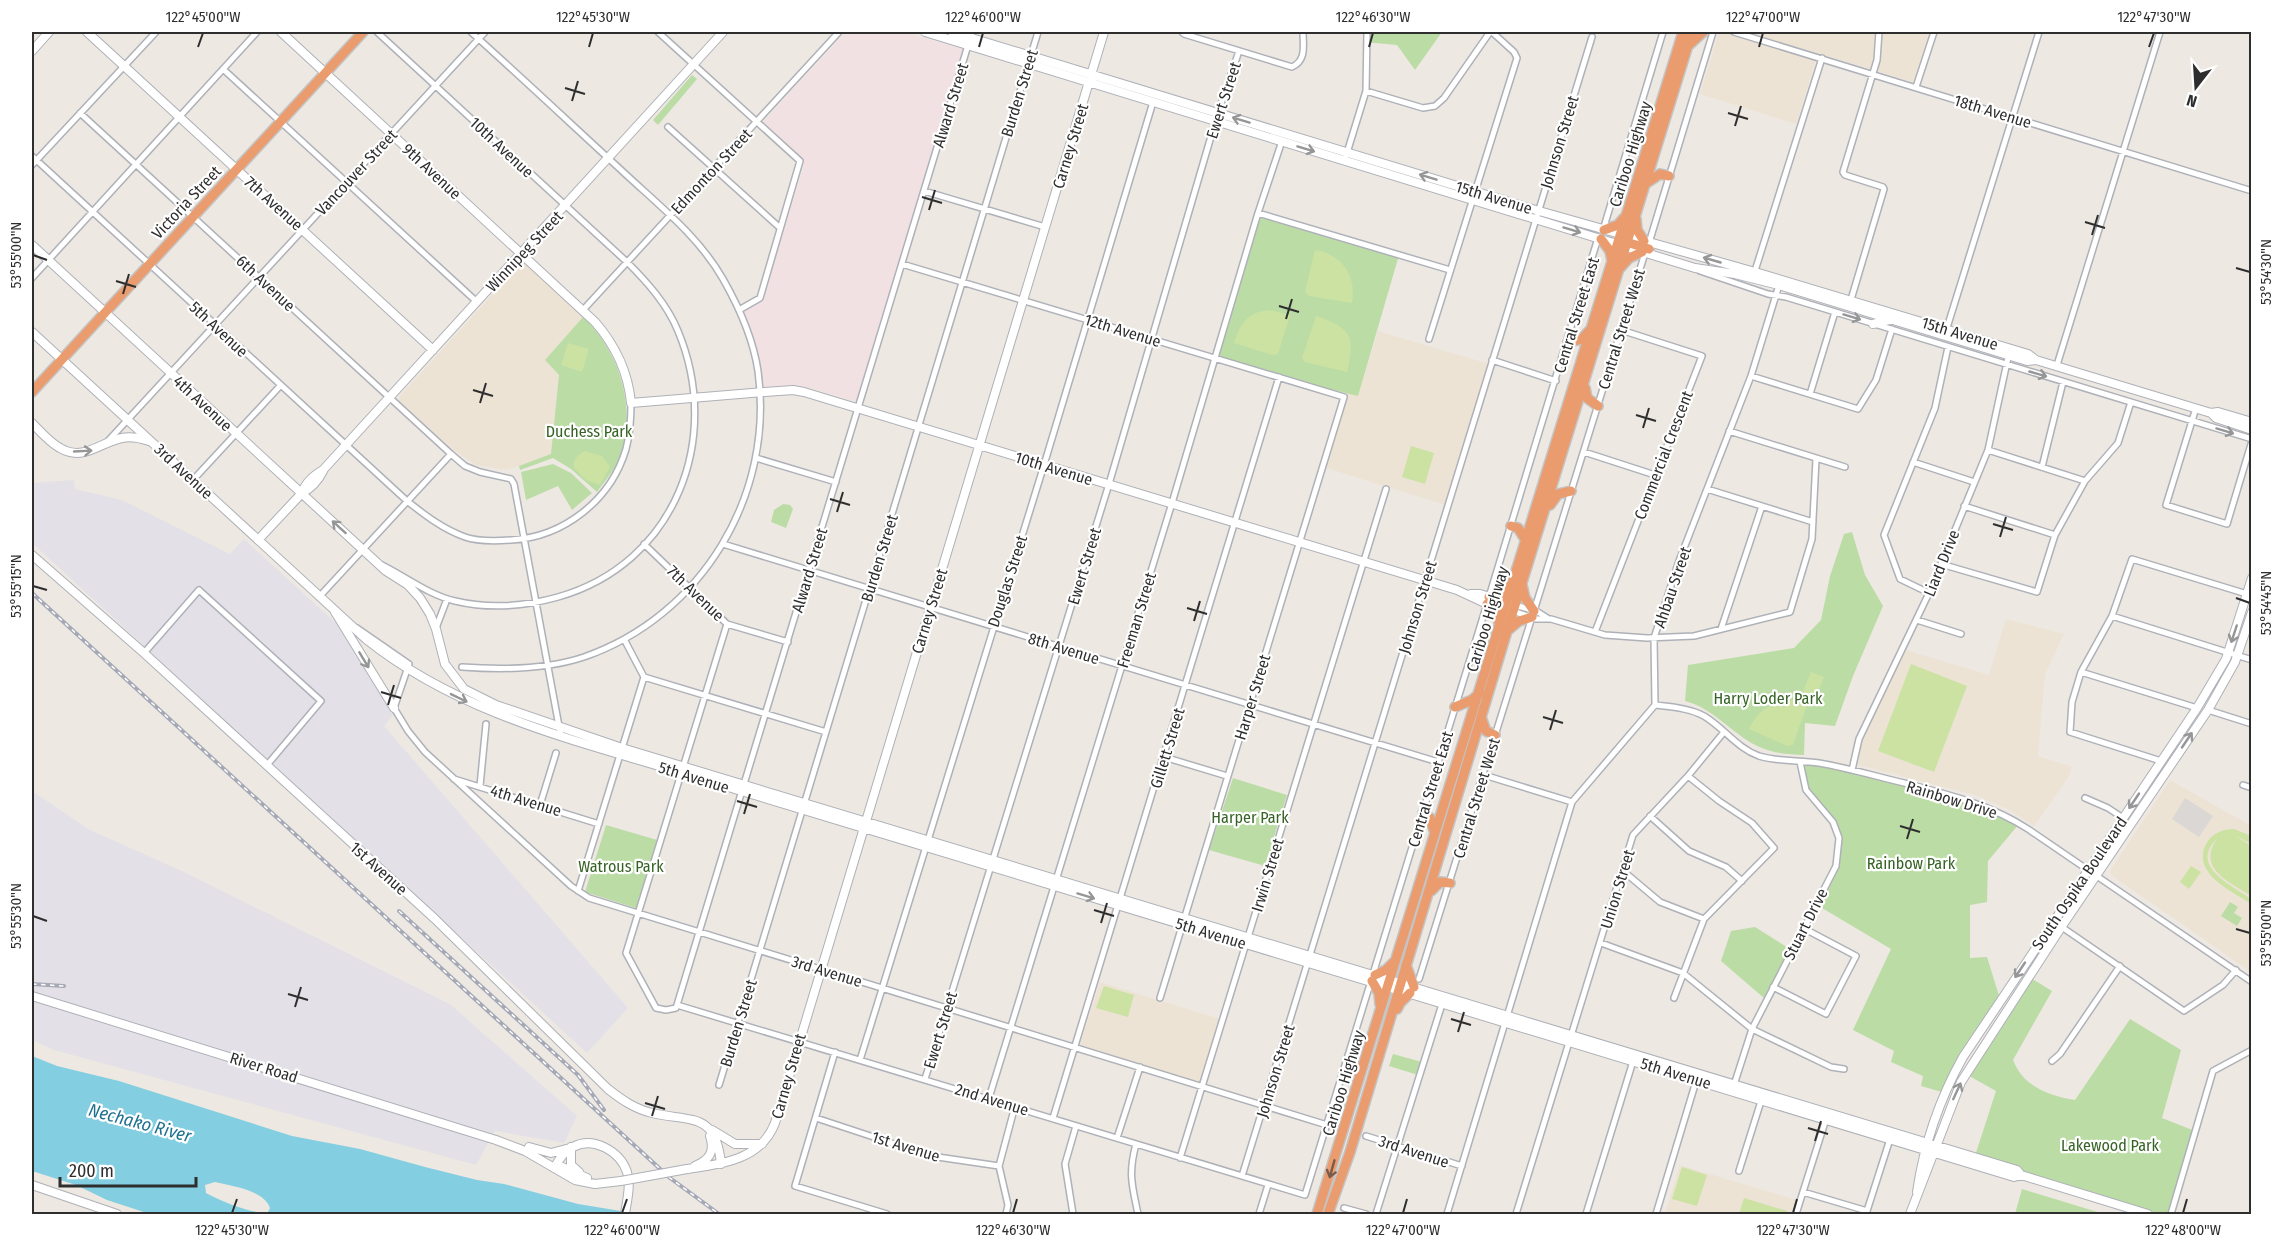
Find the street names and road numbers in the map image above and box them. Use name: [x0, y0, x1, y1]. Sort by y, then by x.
street label: Burden Street: [997, 46, 1042, 139]
street label: Ewert Street: [1202, 59, 1245, 141]
street label: Alward Street: [929, 60, 973, 150]
street label: 18th Avenue: [1952, 91, 2034, 132]
street label: Johnson Street: [1536, 93, 1583, 191]
street label: Cariboo Highway: [1605, 98, 1656, 209]
street label: Carney Street: [1049, 101, 1093, 191]
street label: 10th Avenue: [466, 113, 537, 182]
street label: Edmonton Street: [667, 124, 756, 218]
street label: Vancouver Street: [312, 125, 402, 219]
street label: 9th Avenue: [398, 139, 465, 203]
street label: Victoria Street: [148, 161, 226, 243]
street label: 7th Avenue: [241, 172, 307, 235]
street label: 15th Avenue: [1453, 177, 1534, 218]
street label: Winnipeg Street: [482, 206, 567, 296]
street label: 6th Avenue: [232, 251, 299, 315]
street label: Central Street East: [1550, 254, 1603, 375]
street label: Central Street West: [1594, 266, 1649, 392]
street label: 5th Avenue: [186, 298, 252, 361]
street label: 12th Avenue: [1082, 310, 1163, 351]
street label: 15th Avenue: [1919, 313, 2000, 354]
street label: 4th Avenue: [169, 371, 236, 435]
street label: Commercial Crescent: [1630, 387, 1697, 522]
street label: 3rd Avenue: [151, 440, 217, 503]
street label: 10th Avenue: [1013, 448, 1095, 489]
street label: Burden Street: [857, 511, 902, 604]
street label: Alward Street: [788, 525, 832, 615]
street label: Ewert Street: [1064, 525, 1105, 607]
street label: Liard Drive: [1919, 527, 1963, 599]
street label: Douglas Street: [984, 532, 1031, 629]
street label: Ahbau Street: [1650, 543, 1695, 630]
street label: Johnson Street: [1394, 558, 1441, 656]
street label: 7th Avenue: [663, 562, 728, 625]
street label: Cariboo Highway: [1462, 563, 1513, 674]
street label: Carney Street: [908, 566, 952, 656]
street label: Freeman Street: [1113, 569, 1160, 670]
street label: 8th Avenue: [1026, 629, 1102, 668]
street label: Harper Street: [1230, 651, 1275, 742]
street label: Gillett Street: [1146, 705, 1189, 791]
street label: Central Street East: [1404, 728, 1457, 849]
street label: Central Street West: [1449, 735, 1504, 861]
street label: 5th Avenue: [656, 758, 731, 797]
street label: Rainbow Drive: [1904, 777, 2000, 822]
street label: 4th Avenue: [488, 781, 564, 820]
street label: South Ospika Boulevard: [2028, 813, 2131, 953]
street label: Irwin Street: [1247, 835, 1288, 914]
street label: 1st Avenue: [346, 838, 411, 899]
street label: Union Street: [1596, 847, 1639, 931]
street label: Stuart Drive: [1779, 885, 1832, 963]
street label: 5th Avenue: [1173, 914, 1248, 953]
street label: 3rd Avenue: [789, 952, 865, 991]
street label: Burden Street: [716, 976, 761, 1069]
street label: Ewert Street: [920, 989, 961, 1071]
street label: Johnson Street: [1252, 1022, 1299, 1120]
street label: Cariboo Highway: [1318, 1027, 1369, 1138]
street label: Carney Street: [767, 1031, 810, 1121]
street label: River Road: [227, 1048, 300, 1087]
street label: 5th Avenue: [1638, 1054, 1713, 1093]
street label: 2nd Avenue: [953, 1079, 1031, 1120]
street label: 1st Avenue: [870, 1127, 942, 1166]
street label: 3rd Avenue: [1376, 1131, 1451, 1172]

